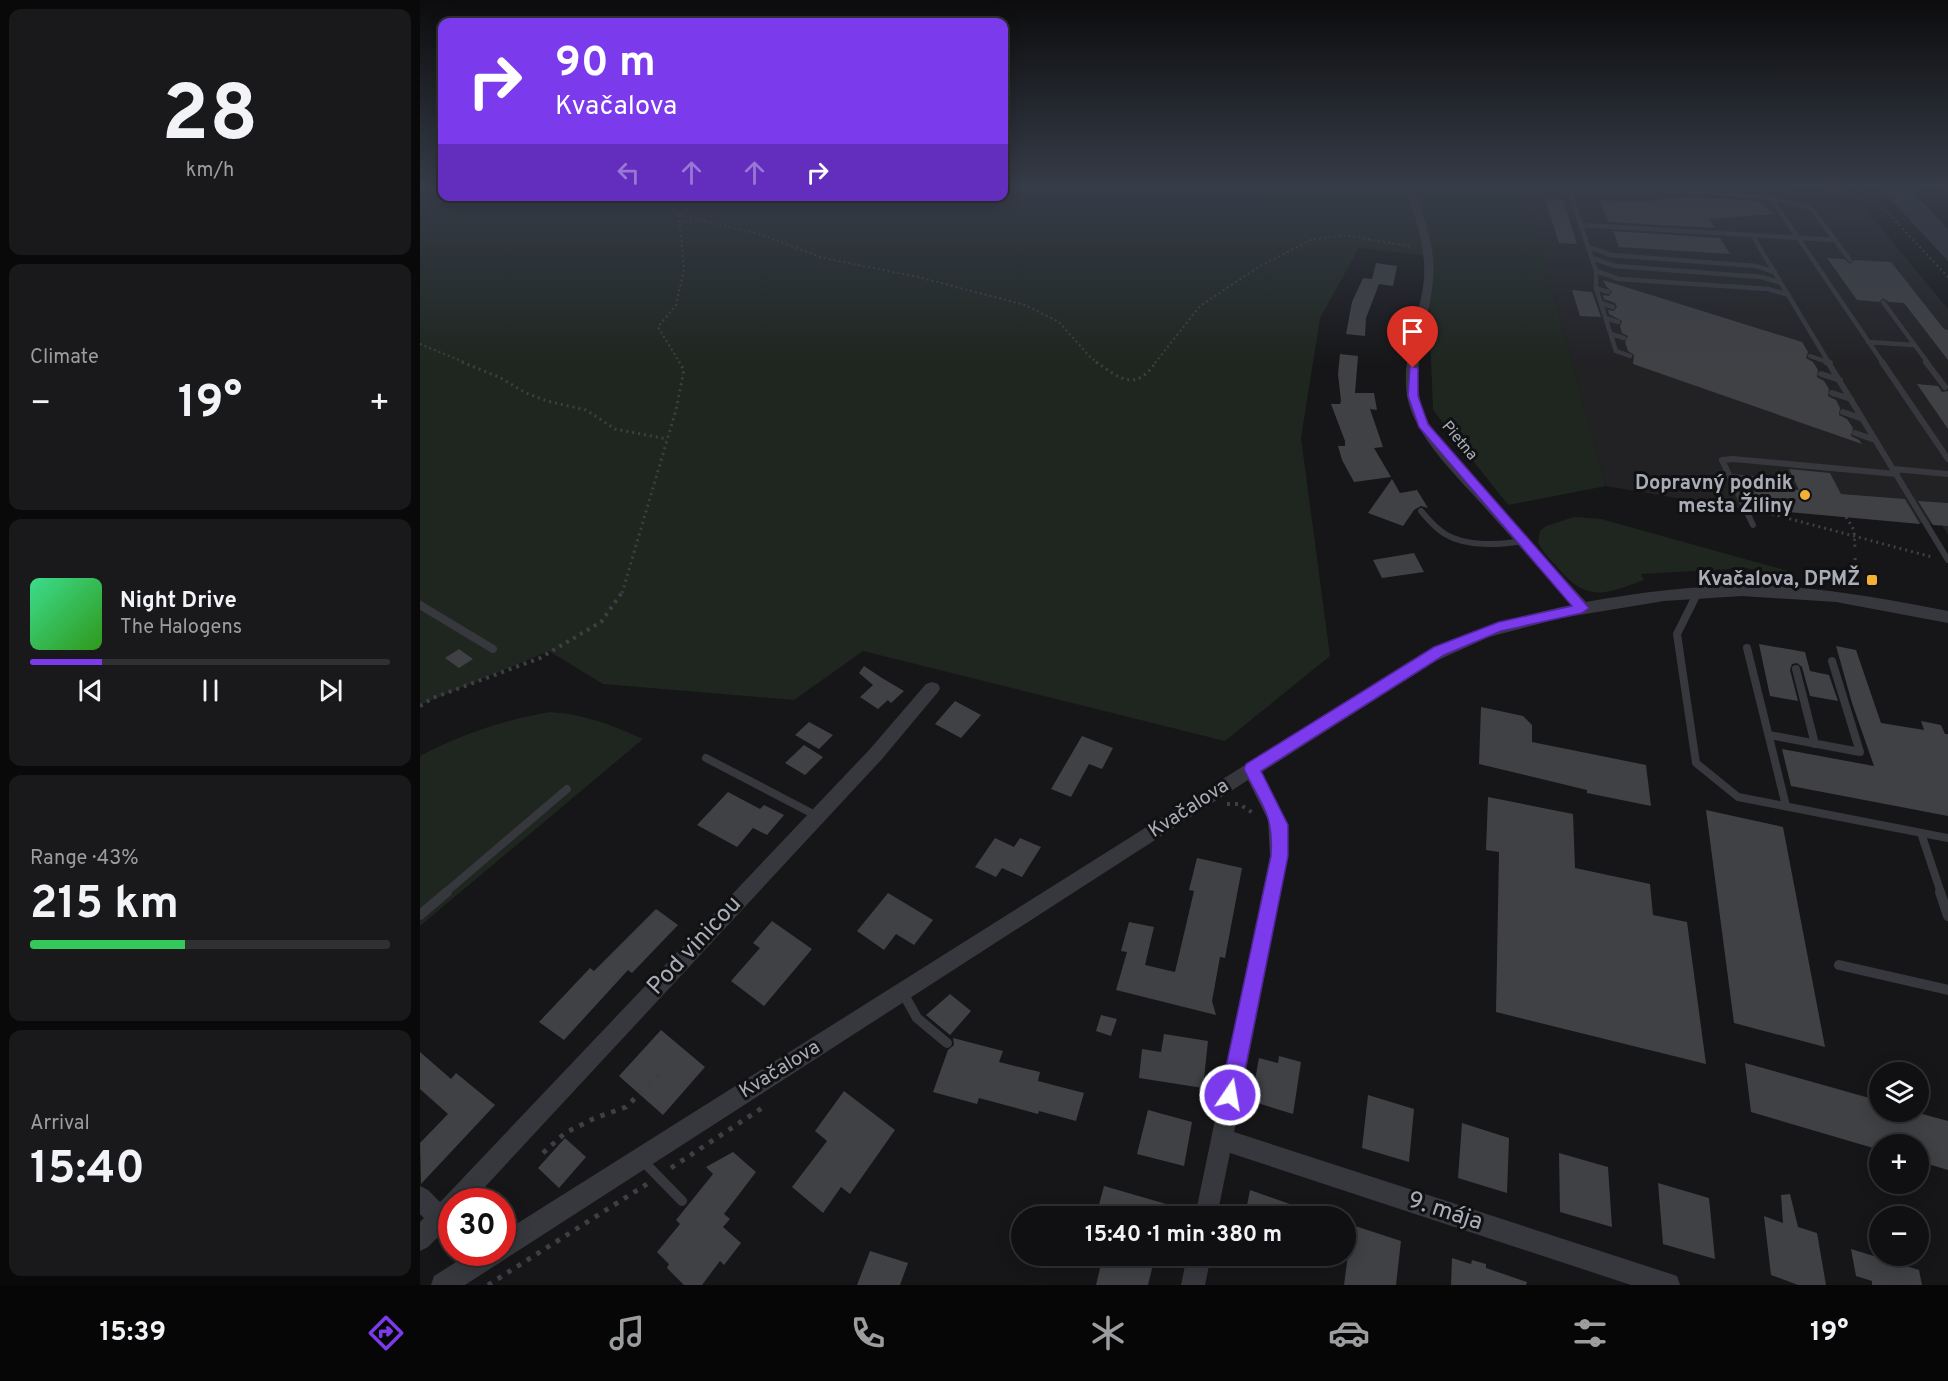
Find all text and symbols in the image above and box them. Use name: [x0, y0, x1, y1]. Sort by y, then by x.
text: 90 m: [555, 38, 656, 91]
icon: right: [456, 42, 534, 120]
text: 28: [162, 69, 258, 168]
text: Kvačalova: [555, 90, 677, 124]
icon: left: [612, 156, 645, 189]
icon: ahead: [675, 156, 708, 189]
icon: ahead: [738, 156, 771, 189]
icon: right: [801, 156, 834, 189]
text: km/h: [186, 158, 234, 184]
pin: [1387, 306, 1438, 368]
icon: arrive: [1396, 315, 1429, 348]
text: Climate: [30, 345, 99, 371]
text: 19°: [178, 376, 242, 433]
text: −: [30, 384, 51, 426]
text: +: [369, 384, 390, 426]
street label: Pietna: [1437, 417, 1481, 465]
place label: Dopravný podnik mesta Žiliny: [1635, 471, 1793, 520]
marker: Dopravný podnik mesta Žiliny: [1798, 488, 1812, 502]
place label: Kvačalova, DPMŽ: [1698, 565, 1860, 593]
marker: Kvačalova, DPMŽ: [1865, 573, 1879, 587]
text: Night Drive: [120, 588, 237, 615]
text: The Halogens: [120, 615, 242, 641]
icon: previous: [74, 674, 107, 707]
icon: pause: [194, 674, 227, 707]
icon: next: [314, 674, 347, 707]
street label: Kvačalova: [1144, 773, 1234, 845]
text: Range · 43%: [30, 846, 139, 872]
text: 215 km: [30, 877, 179, 934]
street label: Pod vinicou: [641, 890, 749, 1002]
street label: Kvačalova: [735, 1035, 825, 1105]
map controls: [1869, 1062, 1929, 1266]
button: layers: [1869, 1062, 1929, 1122]
position arrow: [1198, 1063, 1262, 1127]
text: Arrival: [30, 1111, 90, 1137]
button: +: [1869, 1134, 1929, 1194]
text: 15:40: [30, 1142, 145, 1199]
street label: 9. mája: [1404, 1186, 1486, 1238]
speed limit sign: 30: [438, 1188, 516, 1266]
button: −: [1869, 1206, 1929, 1266]
text: 15:40 · 1 min · 380 m: [1085, 1222, 1282, 1249]
icon: directions: [365, 1312, 407, 1354]
icon: music: [606, 1312, 648, 1354]
icon: phone: [847, 1312, 889, 1354]
icon: climate: [1087, 1312, 1129, 1354]
icon: car: [1328, 1312, 1370, 1354]
icon: filters: [1569, 1312, 1611, 1354]
text: 15:39: [99, 1316, 166, 1350]
text: 19°: [1810, 1316, 1849, 1350]

